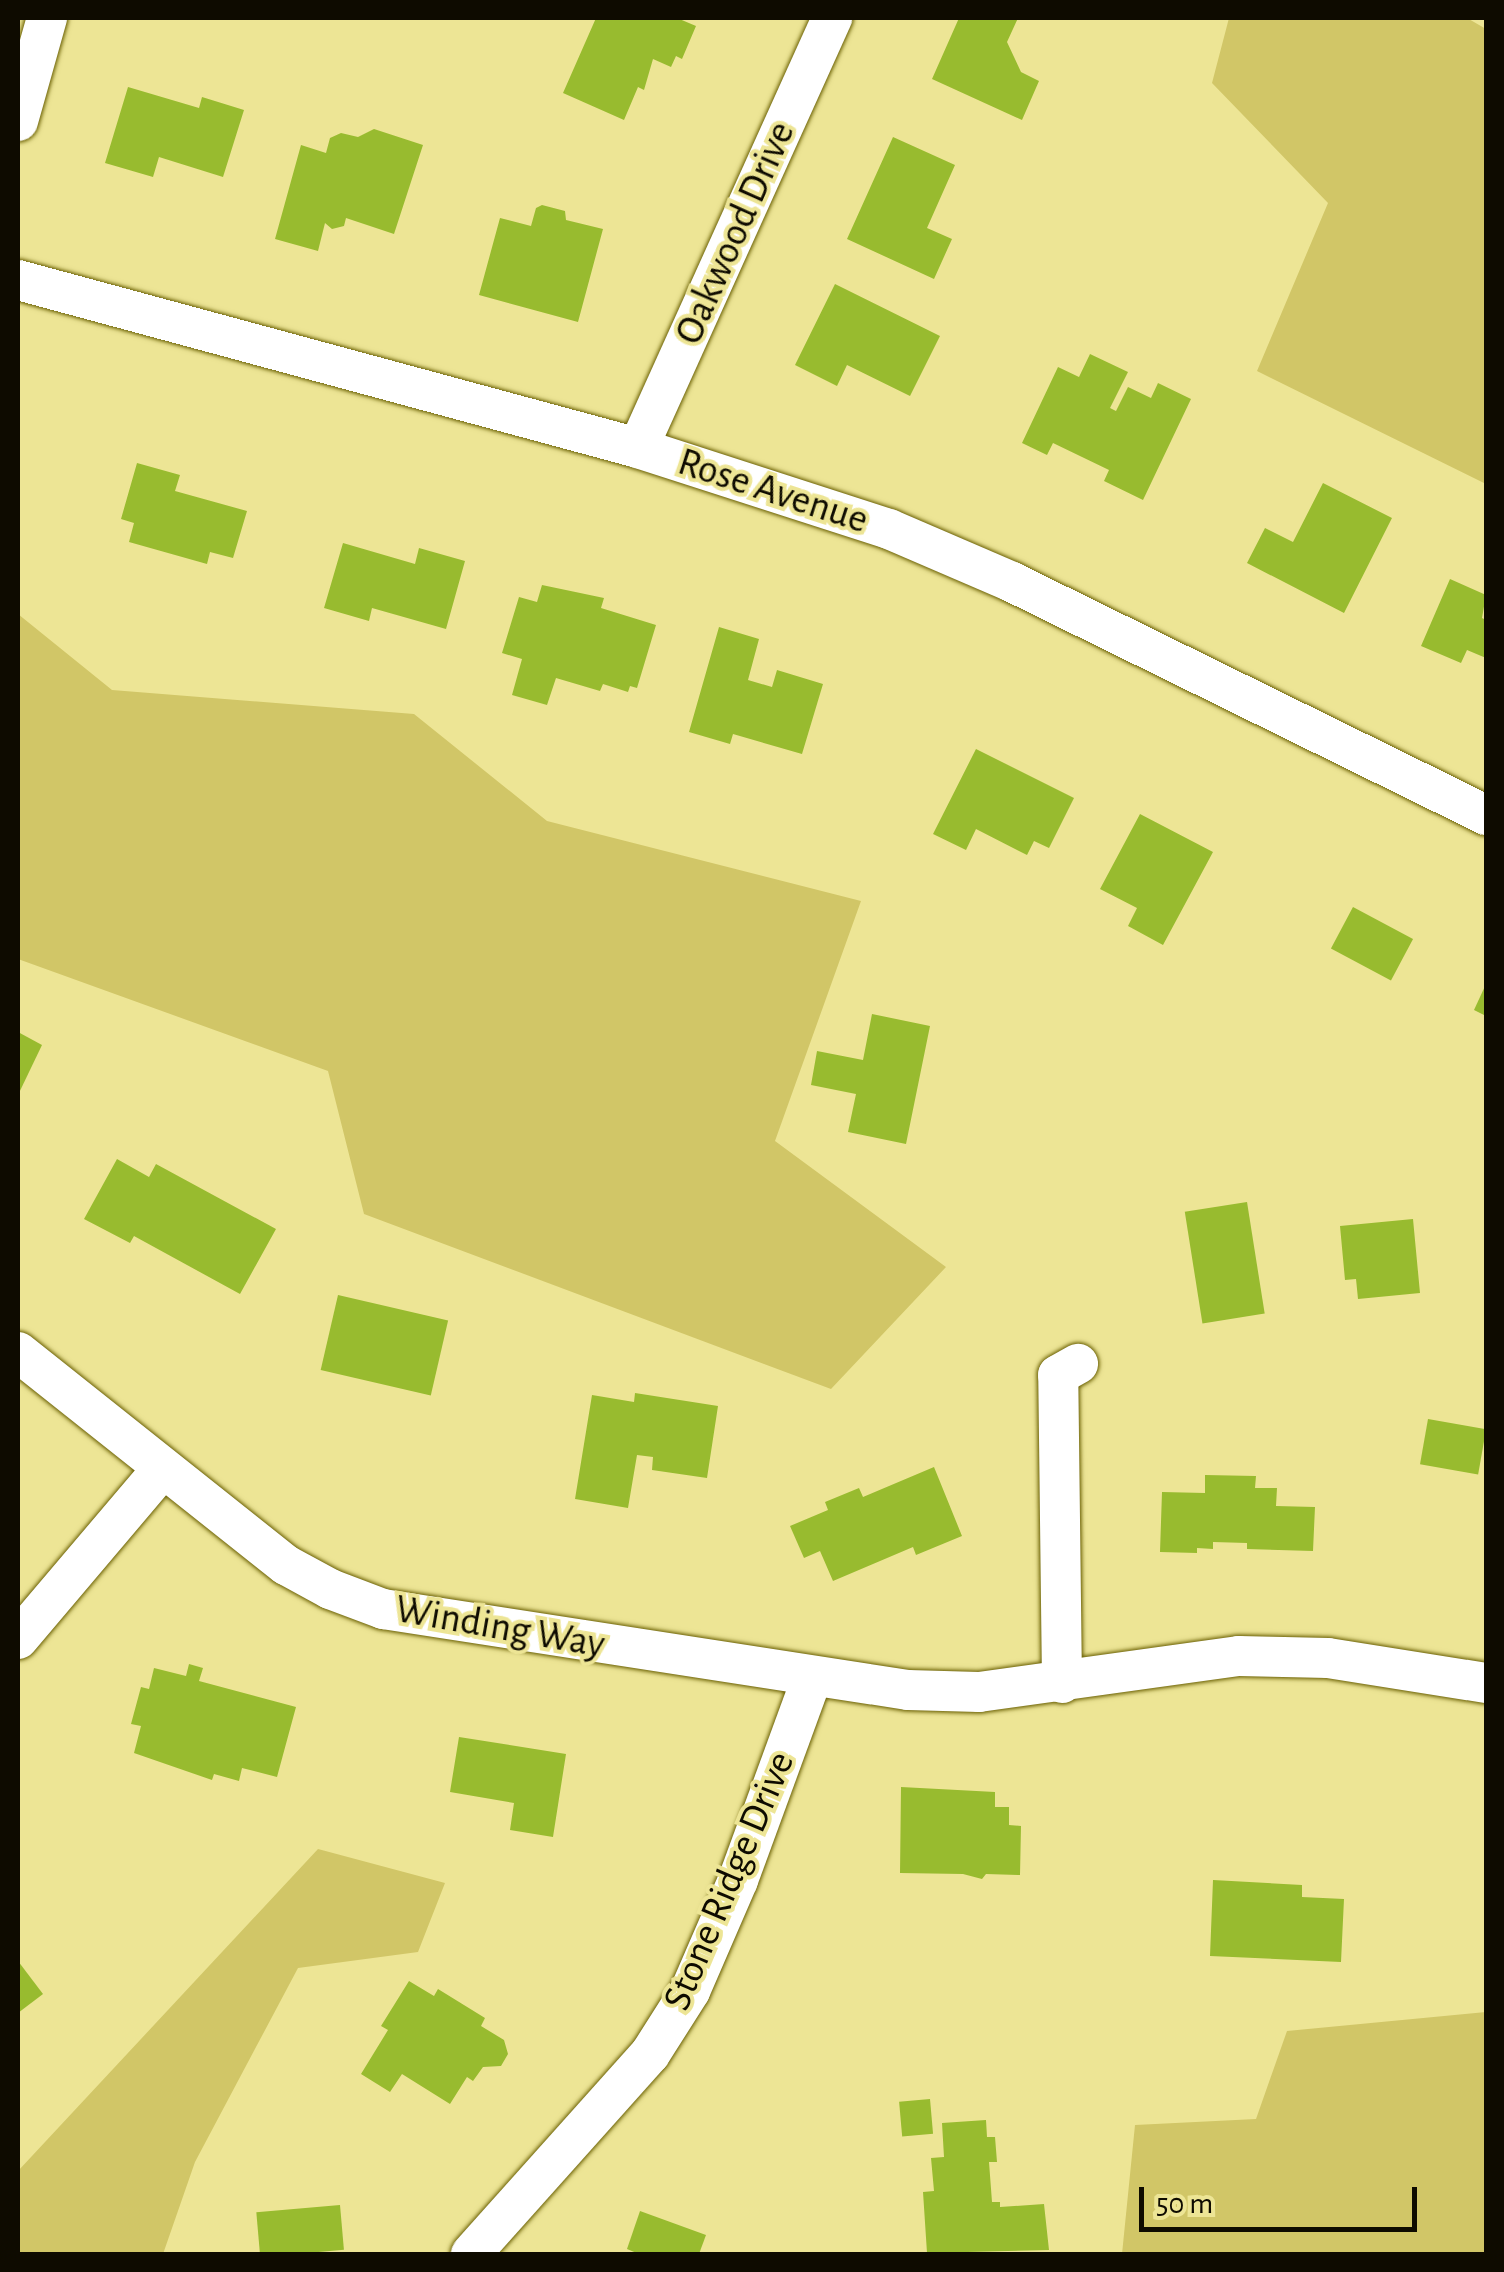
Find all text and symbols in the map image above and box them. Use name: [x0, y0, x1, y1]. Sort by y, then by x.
street label: Oakwood Drive: [665, 114, 805, 352]
street label: Rose Avenue: [672, 438, 874, 544]
street label: Winding Way: [392, 1585, 608, 1669]
street label: Stone Ridge Drive: [653, 1744, 805, 2018]
scale bar: [1144, 2167, 1422, 2229]
text: 50 m: [1156, 2189, 1213, 2219]

